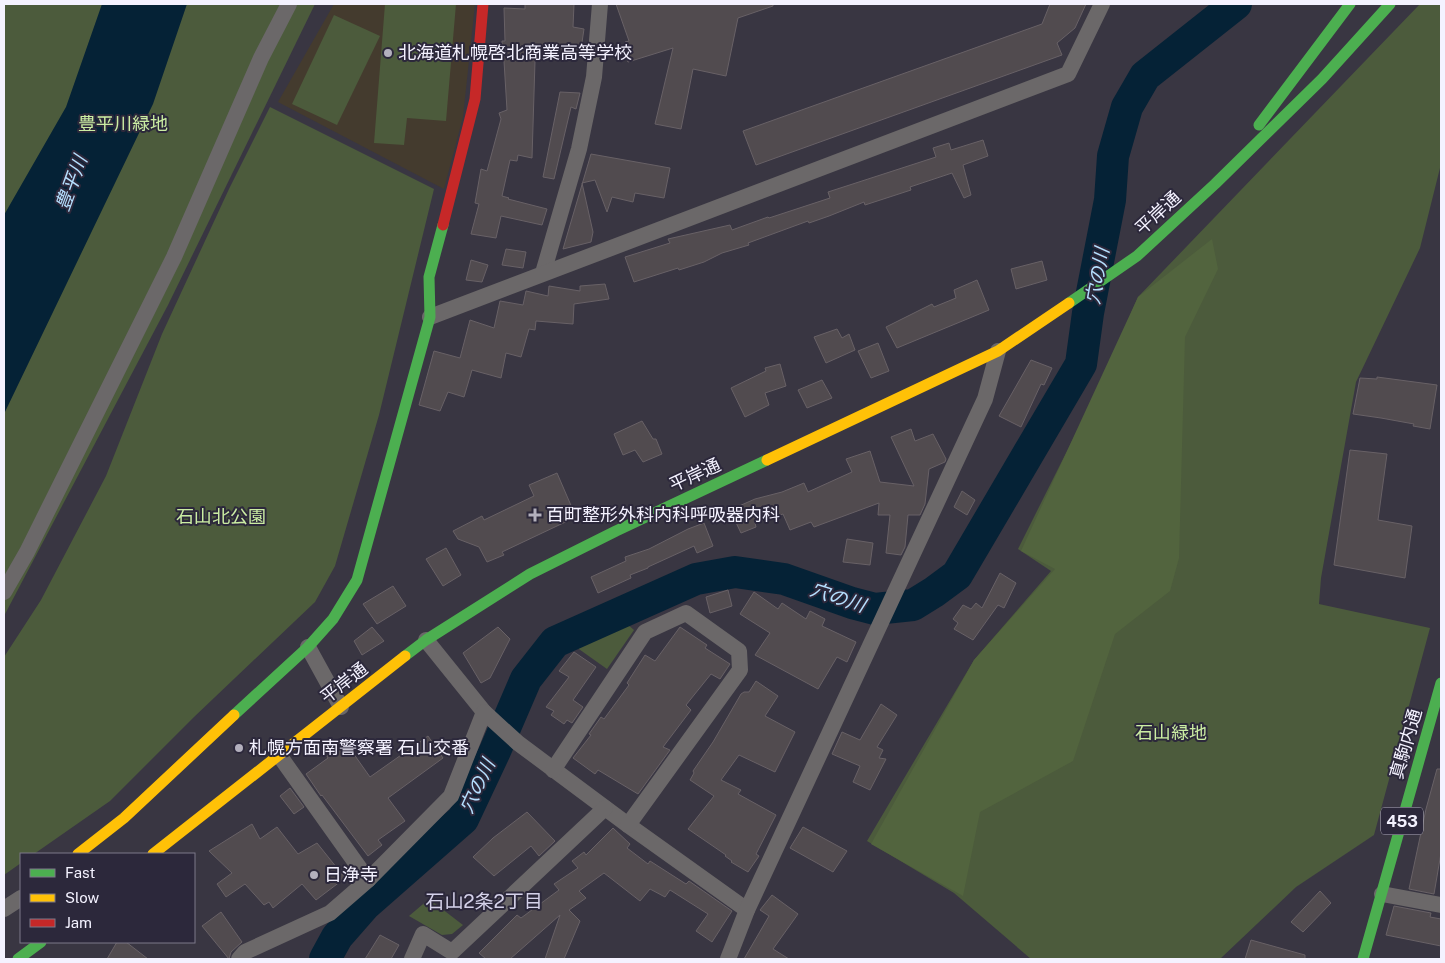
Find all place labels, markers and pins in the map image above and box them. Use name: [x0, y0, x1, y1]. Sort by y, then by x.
place label: 北海道札幌啓北商業高等学校: [398, 42, 632, 63]
marker: 北海道札幌啓北商業高等学校: [382, 47, 394, 59]
place label: 百町整形外科内科呼吸器内科: [546, 504, 780, 525]
marker: 百町整形外科内科呼吸器内科: [528, 508, 542, 522]
place label: 札幌方面南警察署 石山交番: [249, 737, 469, 758]
marker: 札幌方面南警察署 石山交番: [233, 742, 245, 754]
place label: 日浄寺: [324, 864, 378, 885]
marker: 日浄寺: [308, 869, 320, 881]

